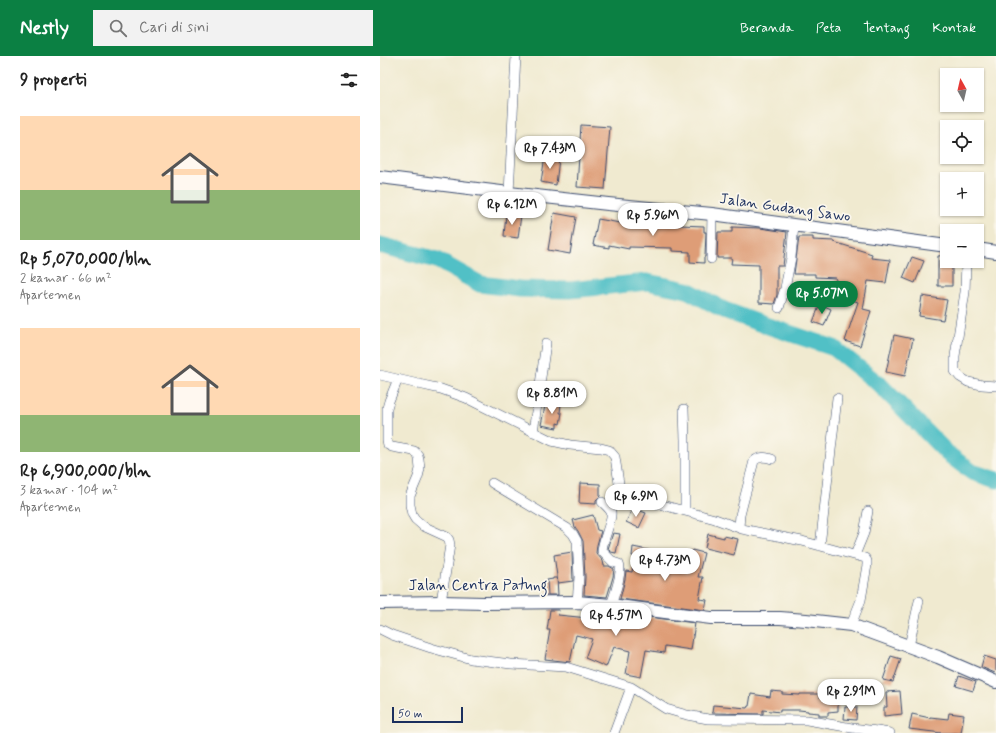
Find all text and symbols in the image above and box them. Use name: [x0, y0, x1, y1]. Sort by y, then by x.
search box: [93, 10, 373, 46]
text: Nestly: [20, 16, 69, 41]
icon: search: [107, 17, 129, 39]
text: Cari di sini: [139, 18, 209, 38]
text: Beranda: [740, 19, 794, 37]
text: Peta: [816, 19, 841, 37]
text: Tentang: [863, 19, 910, 37]
text: Kontak: [932, 19, 976, 37]
north arrow: [940, 68, 984, 112]
map controls: [940, 68, 984, 268]
text: 9 properti: [20, 69, 87, 91]
icon: filters: [338, 69, 360, 91]
button: locate: [940, 120, 984, 164]
pin: Rp 7.43M: [509, 136, 591, 170]
text: Rp 7.43M: [524, 140, 576, 157]
icon: home: [154, 142, 226, 214]
button: +: [940, 172, 984, 216]
street label: Jalan Gudang Sawo: [718, 189, 852, 227]
pin: Rp 6.12M: [471, 192, 553, 226]
text: Rp 6.12M: [487, 196, 537, 213]
pin: Rp 5.96M: [612, 203, 694, 237]
text: Rp 5.96M: [627, 207, 679, 224]
button: −: [940, 224, 984, 268]
text: Rp 5,070,000/bln: [20, 248, 151, 270]
text: 2 kamar · 66 m²: [20, 270, 112, 287]
pin: Rp 5.07M: [781, 281, 863, 315]
text: Rp 5.07M: [796, 285, 848, 302]
text: Apartemen: [20, 287, 81, 304]
icon: home: [154, 354, 226, 426]
pin: Rp 8.81M: [511, 381, 593, 415]
text: Rp 8.81M: [526, 385, 578, 402]
text: Rp 6,900,000/bln: [20, 460, 151, 482]
text: 3 kamar · 104 m²: [20, 482, 118, 499]
pin: Rp 6.9M: [599, 484, 673, 518]
text: Rp 6.9M: [614, 488, 658, 505]
text: Apartemen: [20, 499, 81, 516]
pin: Rp 4.73M: [624, 548, 706, 582]
text: Rp 4.73M: [639, 552, 691, 569]
street label: Jalan Centra Patung: [408, 576, 548, 597]
pin: Rp 4.57M: [575, 603, 657, 637]
text: Rp 4.57M: [590, 607, 642, 624]
pin: Rp 2.91M: [810, 679, 892, 713]
text: Rp 2.91M: [826, 683, 876, 700]
scale bar: [392, 705, 463, 724]
text: 50 m: [398, 707, 423, 721]

